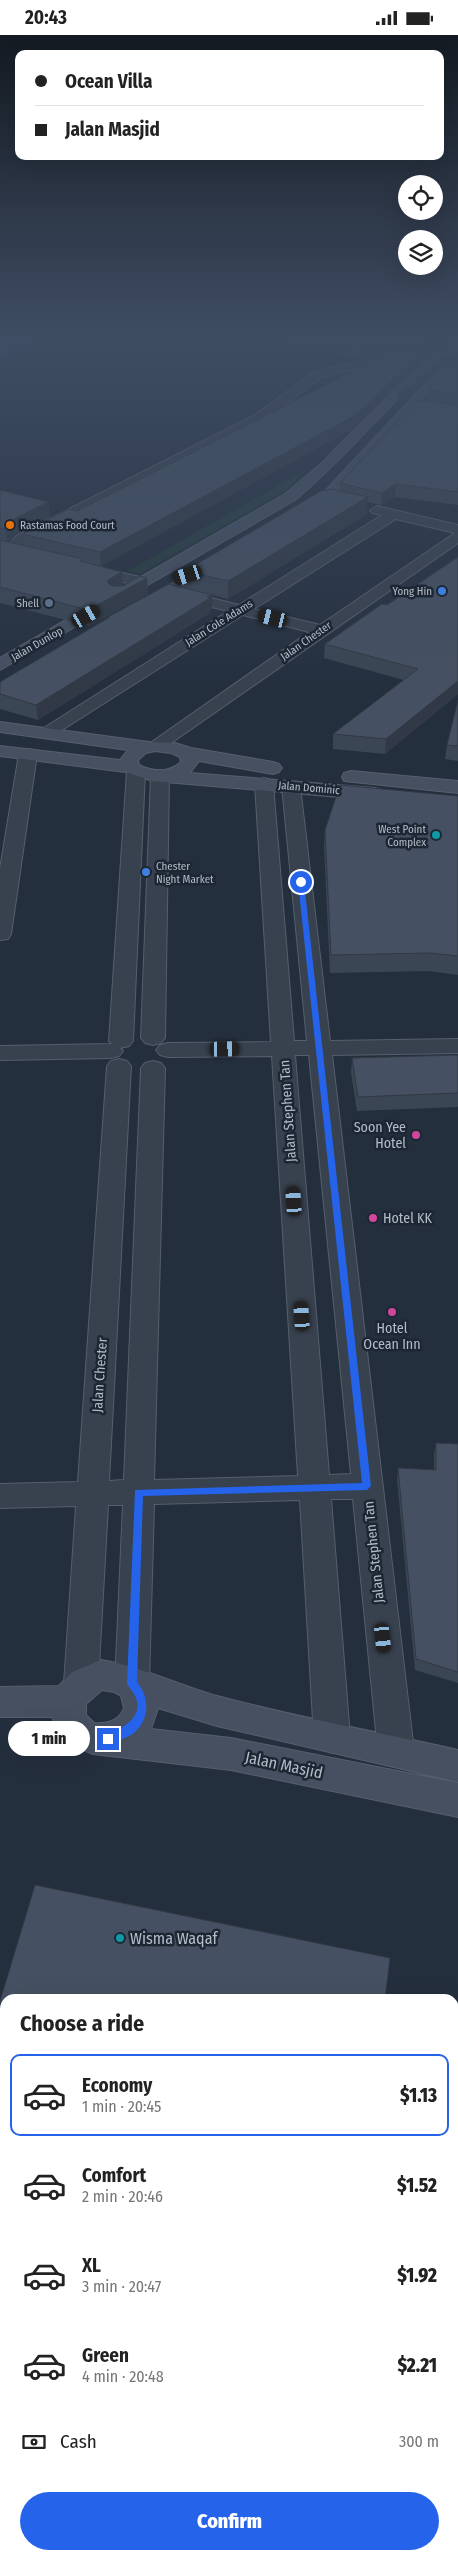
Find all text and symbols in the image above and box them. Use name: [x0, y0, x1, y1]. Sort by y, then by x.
text: 20:43: [25, 6, 67, 29]
text: Ocean Villa: [65, 70, 152, 93]
text: Jalan Masjid: [65, 118, 160, 141]
map controls: [398, 175, 443, 275]
button: locate: [398, 175, 443, 220]
button: layers: [398, 230, 443, 275]
marker: Rastamas Food Court: [4, 519, 16, 531]
place label: Rastamas Food Court: [20, 519, 115, 532]
car: [171, 563, 204, 587]
place label: Yong Hin: [393, 585, 432, 598]
marker: Yong Hin: [436, 585, 448, 597]
place label: Shell: [17, 597, 39, 610]
marker: Shell: [43, 597, 55, 609]
street label: Jalan Cole Adams: [183, 597, 255, 649]
car: [69, 602, 102, 630]
car: [256, 607, 289, 629]
street label: Jalan Chester: [278, 619, 334, 663]
street label: Jalan Dunlop: [9, 624, 65, 664]
street label: Jalan Dominic: [278, 779, 341, 797]
place label: West Point Complex: [378, 823, 426, 849]
marker: West Point Complex: [430, 829, 442, 841]
place label: Chester Night Market: [156, 860, 214, 886]
marker: Chester Night Market: [140, 866, 152, 878]
route start: [290, 871, 312, 893]
car: [209, 1041, 240, 1057]
street label: Jalan Stephen Tan: [276, 1059, 300, 1163]
place label: Soon Yee Hotel: [354, 1119, 406, 1152]
marker: Soon Yee Hotel: [410, 1129, 422, 1141]
car: [285, 1186, 302, 1216]
place label: Hotel KK: [383, 1210, 433, 1227]
marker: Hotel KK: [367, 1212, 379, 1224]
car: [293, 1301, 310, 1331]
marker: Hotel Ocean Inn: [386, 1306, 398, 1318]
place label: Hotel Ocean Inn: [363, 1320, 421, 1353]
street label: Jalan Chester: [89, 1337, 111, 1413]
street label: Jalan Stephen Tan: [360, 1500, 388, 1604]
car: [373, 1622, 392, 1654]
callout: 1 min: [8, 1721, 90, 1757]
route end: [97, 1728, 119, 1750]
text: 1 min: [32, 1729, 66, 1748]
street label: Jalan Masjid: [243, 1748, 325, 1782]
place label: Wisma Waqaf: [130, 1929, 219, 1948]
marker: Wisma Waqaf: [114, 1932, 126, 1944]
text: Choose a ride: [20, 2010, 144, 2037]
icon: car: [22, 2073, 67, 2118]
text: Economy: [82, 2074, 152, 2097]
text: $1.13: [400, 2084, 437, 2107]
text: 1 min · 20:45: [82, 2097, 161, 2116]
icon: car: [22, 2163, 67, 2208]
text: Comfort: [82, 2164, 146, 2187]
text: $1.52: [397, 2174, 437, 2197]
text: 2 min · 20:46: [82, 2187, 163, 2206]
icon: car: [22, 2253, 67, 2298]
text: XL: [82, 2254, 101, 2277]
text: $1.92: [397, 2264, 437, 2287]
text: 3 min · 20:47: [82, 2277, 161, 2296]
icon: car: [22, 2343, 67, 2388]
text: Green: [82, 2344, 129, 2367]
text: $2.21: [397, 2354, 437, 2377]
text: 4 min · 20:48: [82, 2367, 164, 2386]
icon: cash: [20, 2428, 48, 2456]
text: Cash: [60, 2430, 97, 2453]
text: 300 m: [399, 2432, 439, 2451]
button: Confirm: [20, 2492, 439, 2550]

